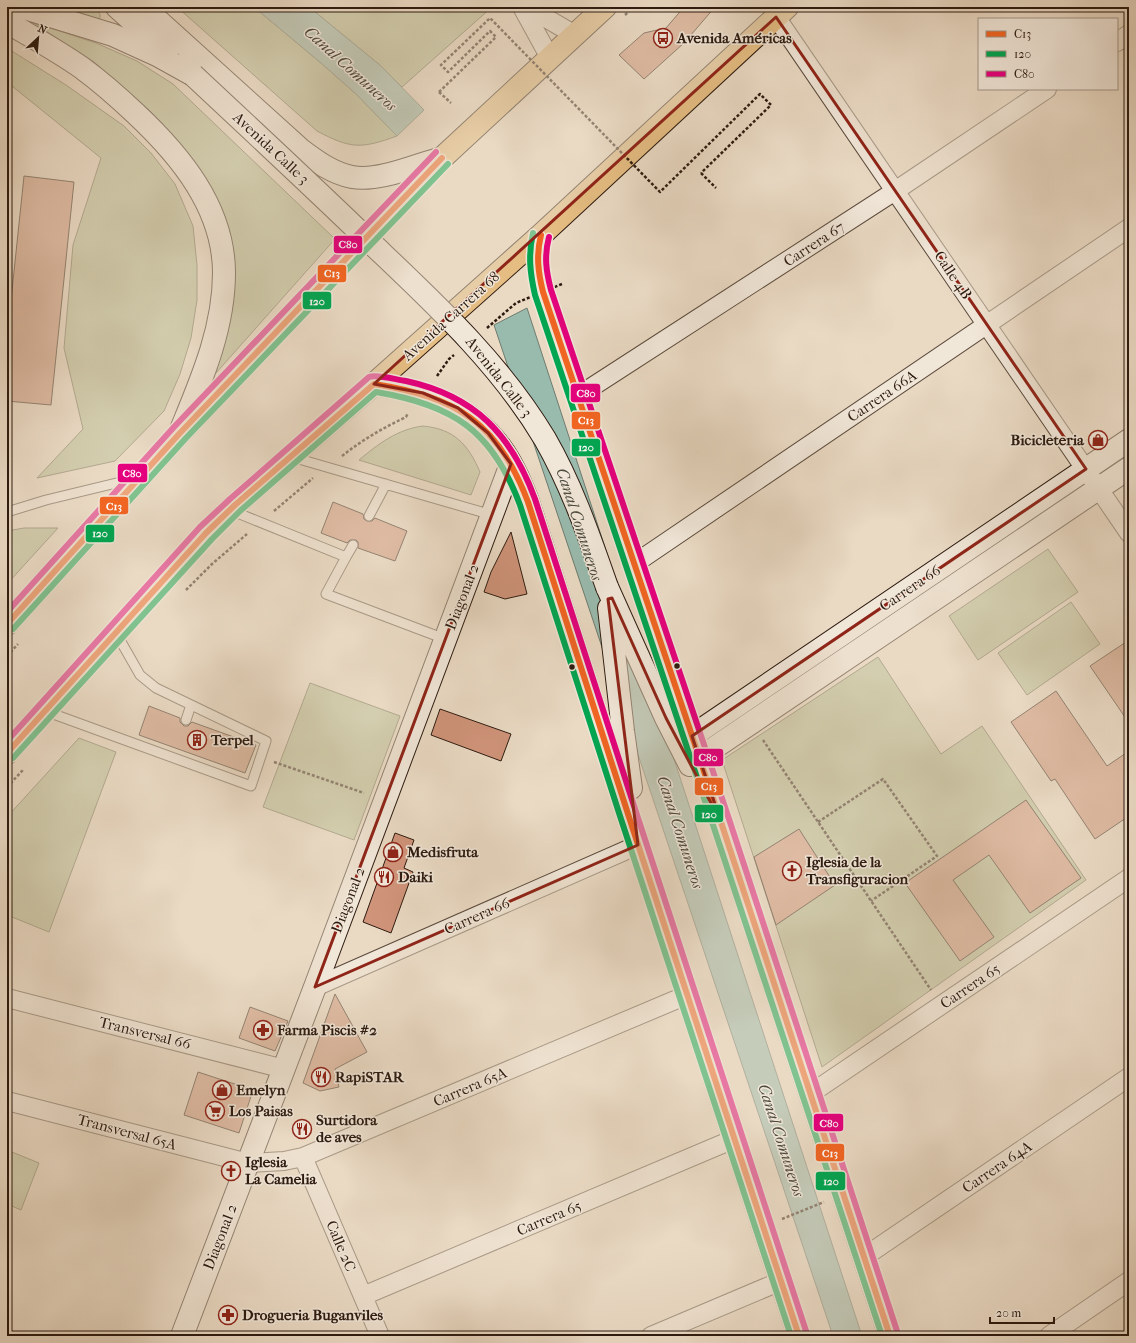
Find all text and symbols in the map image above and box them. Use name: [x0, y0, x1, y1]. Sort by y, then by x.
north arrow: [18, 18, 58, 58]
legend: [978, 18, 1118, 90]
text: N: [36, 22, 49, 37]
water label: Canal Comuneros: [301, 22, 401, 115]
bus stop icon: Avenida Américas: [652, 27, 674, 49]
text: C13: [1014, 27, 1031, 41]
place label: Avenida Américas: [676, 29, 792, 47]
text: 120: [1014, 47, 1031, 61]
text: C80: [1014, 67, 1035, 81]
street label: Avenida Calle 3: [229, 108, 313, 188]
street label: Carrera 67: [780, 218, 848, 270]
line badge: C80: [333, 235, 363, 254]
text: C80: [338, 238, 358, 251]
street label: Calle 4B: [930, 247, 976, 303]
line badge: C13: [317, 264, 347, 283]
text: C13: [324, 267, 340, 280]
street label: Avenida Carrera 68: [398, 268, 503, 365]
line badge: 120: [302, 291, 332, 310]
text: 120: [309, 295, 325, 308]
street label: Avenida Calle 3: [461, 332, 536, 421]
street label: Carrera 66A: [844, 366, 920, 426]
line badge: C80: [570, 383, 601, 403]
text: C80: [576, 387, 596, 400]
line badge: C13: [571, 411, 601, 430]
text: C13: [578, 414, 594, 427]
shop icon: Bicicleteria: [1087, 429, 1109, 451]
place label: Bicicleteria: [1010, 431, 1085, 449]
line badge: 120: [571, 438, 601, 457]
text: 120: [578, 441, 594, 454]
line badge: C80: [117, 463, 148, 483]
water label: Canal Comuneros: [552, 465, 607, 584]
text: C80: [122, 467, 142, 480]
line badge: C13: [99, 496, 129, 515]
text: C13: [106, 500, 122, 513]
line badge: 120: [85, 524, 115, 543]
text: 120: [92, 527, 108, 540]
street label: Diagonal 2: [441, 561, 483, 632]
street label: Carrera 66: [876, 561, 945, 615]
unlabelled marker: [672, 661, 682, 671]
unlabelled marker: [567, 662, 577, 672]
building icon: Terpel: [186, 729, 208, 751]
place label: Terpel: [210, 731, 255, 749]
line badge: C80: [693, 748, 724, 767]
text: C80: [698, 751, 718, 764]
water label: Canal Comuneros: [653, 773, 708, 892]
line badge: C13: [694, 777, 724, 796]
text: C13: [701, 780, 717, 793]
line badge: 120: [694, 804, 724, 823]
text: 120: [701, 808, 717, 821]
shop icon: Medisfruta: [382, 841, 404, 863]
place label: Medisfruta: [406, 843, 479, 861]
place label: Iglesia de la Transfiguracion: [805, 853, 909, 888]
church icon: Iglesia de la Transfiguracion: [781, 860, 803, 882]
street label: Diagonal 2: [327, 864, 369, 935]
restaurant icon: Daiki: [373, 866, 395, 888]
place label: Daiki: [398, 868, 434, 886]
street label: Carrera 66: [441, 893, 513, 938]
street label: Carrera 65: [937, 959, 1003, 1013]
street label: Transversal 66: [97, 1013, 194, 1053]
pharmacy icon: Farma Piscis #2: [252, 1019, 274, 1041]
place label: Farma Piscis #2: [276, 1021, 377, 1039]
street label: Carrera 65A: [431, 1063, 510, 1111]
restaurant icon: RapiSTAR: [310, 1066, 332, 1088]
place label: RapiSTAR: [335, 1068, 405, 1086]
shop icon: Emelyn: [211, 1079, 233, 1101]
place label: Emelyn: [236, 1081, 286, 1099]
water label: Canal Comuneros: [754, 1081, 809, 1200]
supermarket icon: Los Paisas: [204, 1100, 226, 1122]
place label: Los Paisas: [229, 1102, 293, 1120]
street label: Transversal 65A: [75, 1110, 179, 1154]
place label: Surtidora de aves: [316, 1111, 378, 1146]
line badge: C80: [813, 1113, 844, 1132]
text: C80: [819, 1117, 839, 1130]
restaurant icon: Surtidora de aves: [291, 1118, 313, 1140]
street label: Carrera 64A: [959, 1137, 1036, 1197]
line badge: C13: [815, 1143, 845, 1162]
text: C13: [822, 1147, 838, 1160]
place label: Iglesia La Camelia: [245, 1153, 318, 1188]
church icon: Iglesia La Camelia: [220, 1160, 242, 1182]
line badge: 120: [815, 1171, 846, 1191]
text: 120: [823, 1175, 839, 1188]
street label: Carrera 65: [514, 1196, 584, 1240]
street label: Diagonal 2: [199, 1201, 241, 1272]
street label: Calle 2C: [322, 1218, 360, 1274]
scale bar: [990, 1299, 1054, 1325]
pharmacy icon: Drogueria Buganviles: [217, 1304, 239, 1326]
place label: Drogueria Buganviles: [242, 1306, 383, 1324]
text: 20 m: [996, 1306, 1021, 1320]

